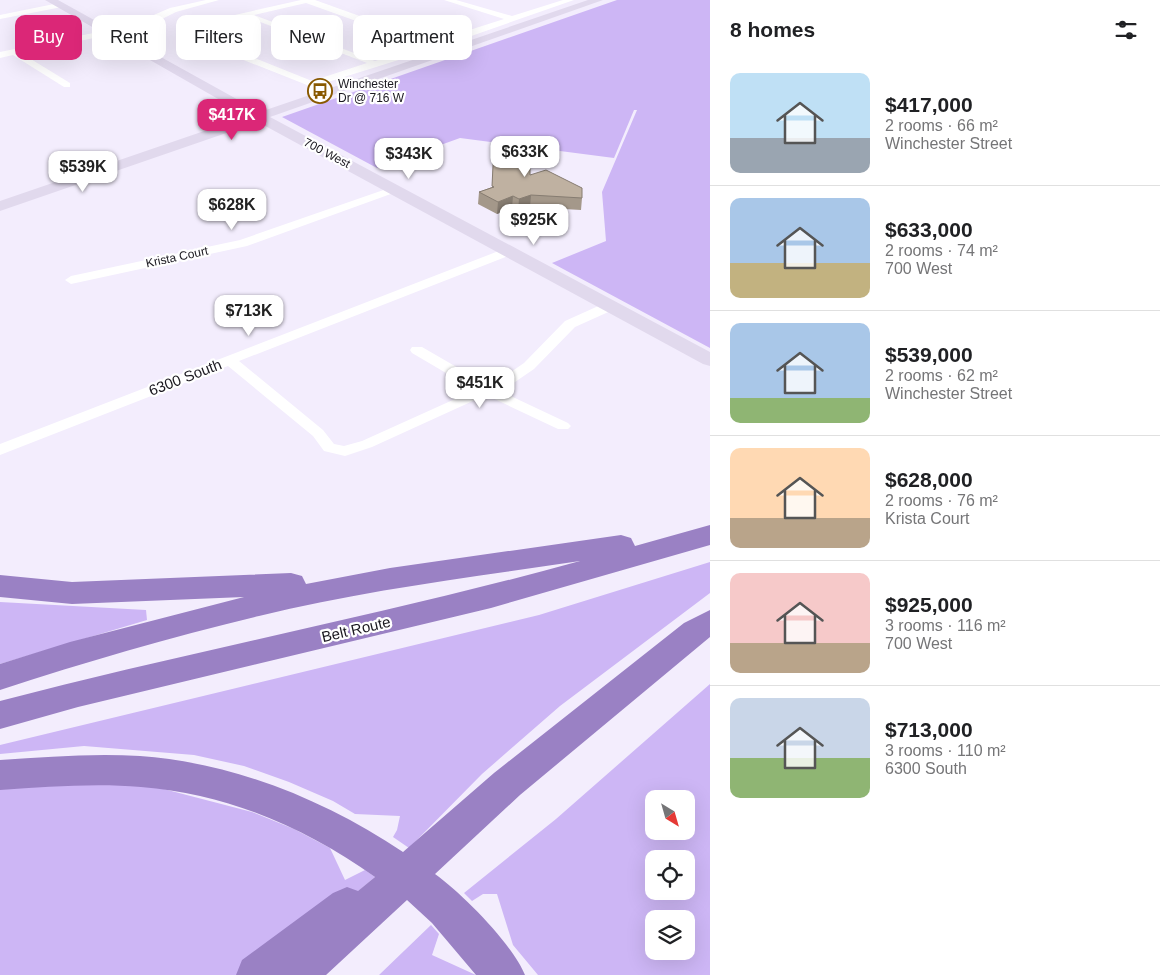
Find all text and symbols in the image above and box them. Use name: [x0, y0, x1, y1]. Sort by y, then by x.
chip: Buy: [15, 15, 82, 60]
chip: Rent: [92, 15, 166, 60]
chip: Filters: [176, 15, 261, 60]
chip: New: [271, 15, 343, 60]
chip: Apartment: [353, 15, 472, 60]
icon: filters: [1112, 16, 1140, 44]
text: 8 homes: [730, 18, 815, 41]
place label: Winchester Dr @ 716 W: [338, 77, 405, 105]
bus stop icon: Winchester Dr @ 716 W: [307, 78, 333, 104]
icon: home: [770, 93, 830, 153]
text: $417,000: [885, 93, 973, 116]
pin: $417K: [197, 98, 267, 141]
text: $417K: [208, 106, 256, 123]
text: 2 rooms · 66 m²: [885, 117, 998, 134]
street label: 700 West: [301, 135, 353, 171]
text: Winchester Street: [885, 135, 1012, 152]
pin: $633K: [490, 136, 560, 178]
pin: $343K: [374, 138, 444, 180]
text: $633K: [501, 143, 549, 160]
text: $343K: [385, 145, 433, 162]
pin: $539K: [48, 150, 118, 193]
text: $539K: [59, 158, 107, 175]
pin: $628K: [197, 188, 267, 231]
text: $628K: [208, 196, 256, 213]
pin: $925K: [499, 204, 569, 246]
text: $925K: [510, 211, 558, 228]
icon: home: [770, 218, 830, 278]
text: $633,000: [885, 218, 973, 241]
text: 2 rooms · 74 m²: [885, 242, 998, 259]
street label: Krista Court: [145, 243, 210, 270]
text: 700 West: [885, 260, 952, 277]
pin: $713K: [214, 294, 284, 337]
text: $713K: [225, 302, 273, 319]
icon: home: [770, 343, 830, 403]
text: $539,000: [885, 343, 973, 366]
street label: 6300 South: [146, 355, 224, 399]
pin: $451K: [445, 366, 515, 409]
text: 2 rooms · 62 m²: [885, 367, 998, 384]
text: $451K: [456, 374, 504, 391]
text: Winchester Street: [885, 385, 1012, 402]
icon: home: [770, 468, 830, 528]
text: $628,000: [885, 468, 973, 491]
text: 2 rooms · 76 m²: [885, 492, 998, 509]
text: Krista Court: [885, 510, 969, 527]
icon: home: [770, 593, 830, 653]
text: $925,000: [885, 593, 973, 616]
street label: Belt Route: [320, 613, 392, 645]
text: 3 rooms · 116 m²: [885, 617, 1006, 634]
text: 700 West: [885, 635, 952, 652]
icon: home: [770, 718, 830, 778]
text: $713,000: [885, 718, 973, 741]
text: 3 rooms · 110 m²: [885, 742, 1006, 759]
text: 6300 South: [885, 760, 967, 777]
north arrow: [645, 790, 695, 840]
map controls: [645, 790, 695, 960]
button: locate: [645, 850, 695, 900]
button: layers: [645, 910, 695, 960]

